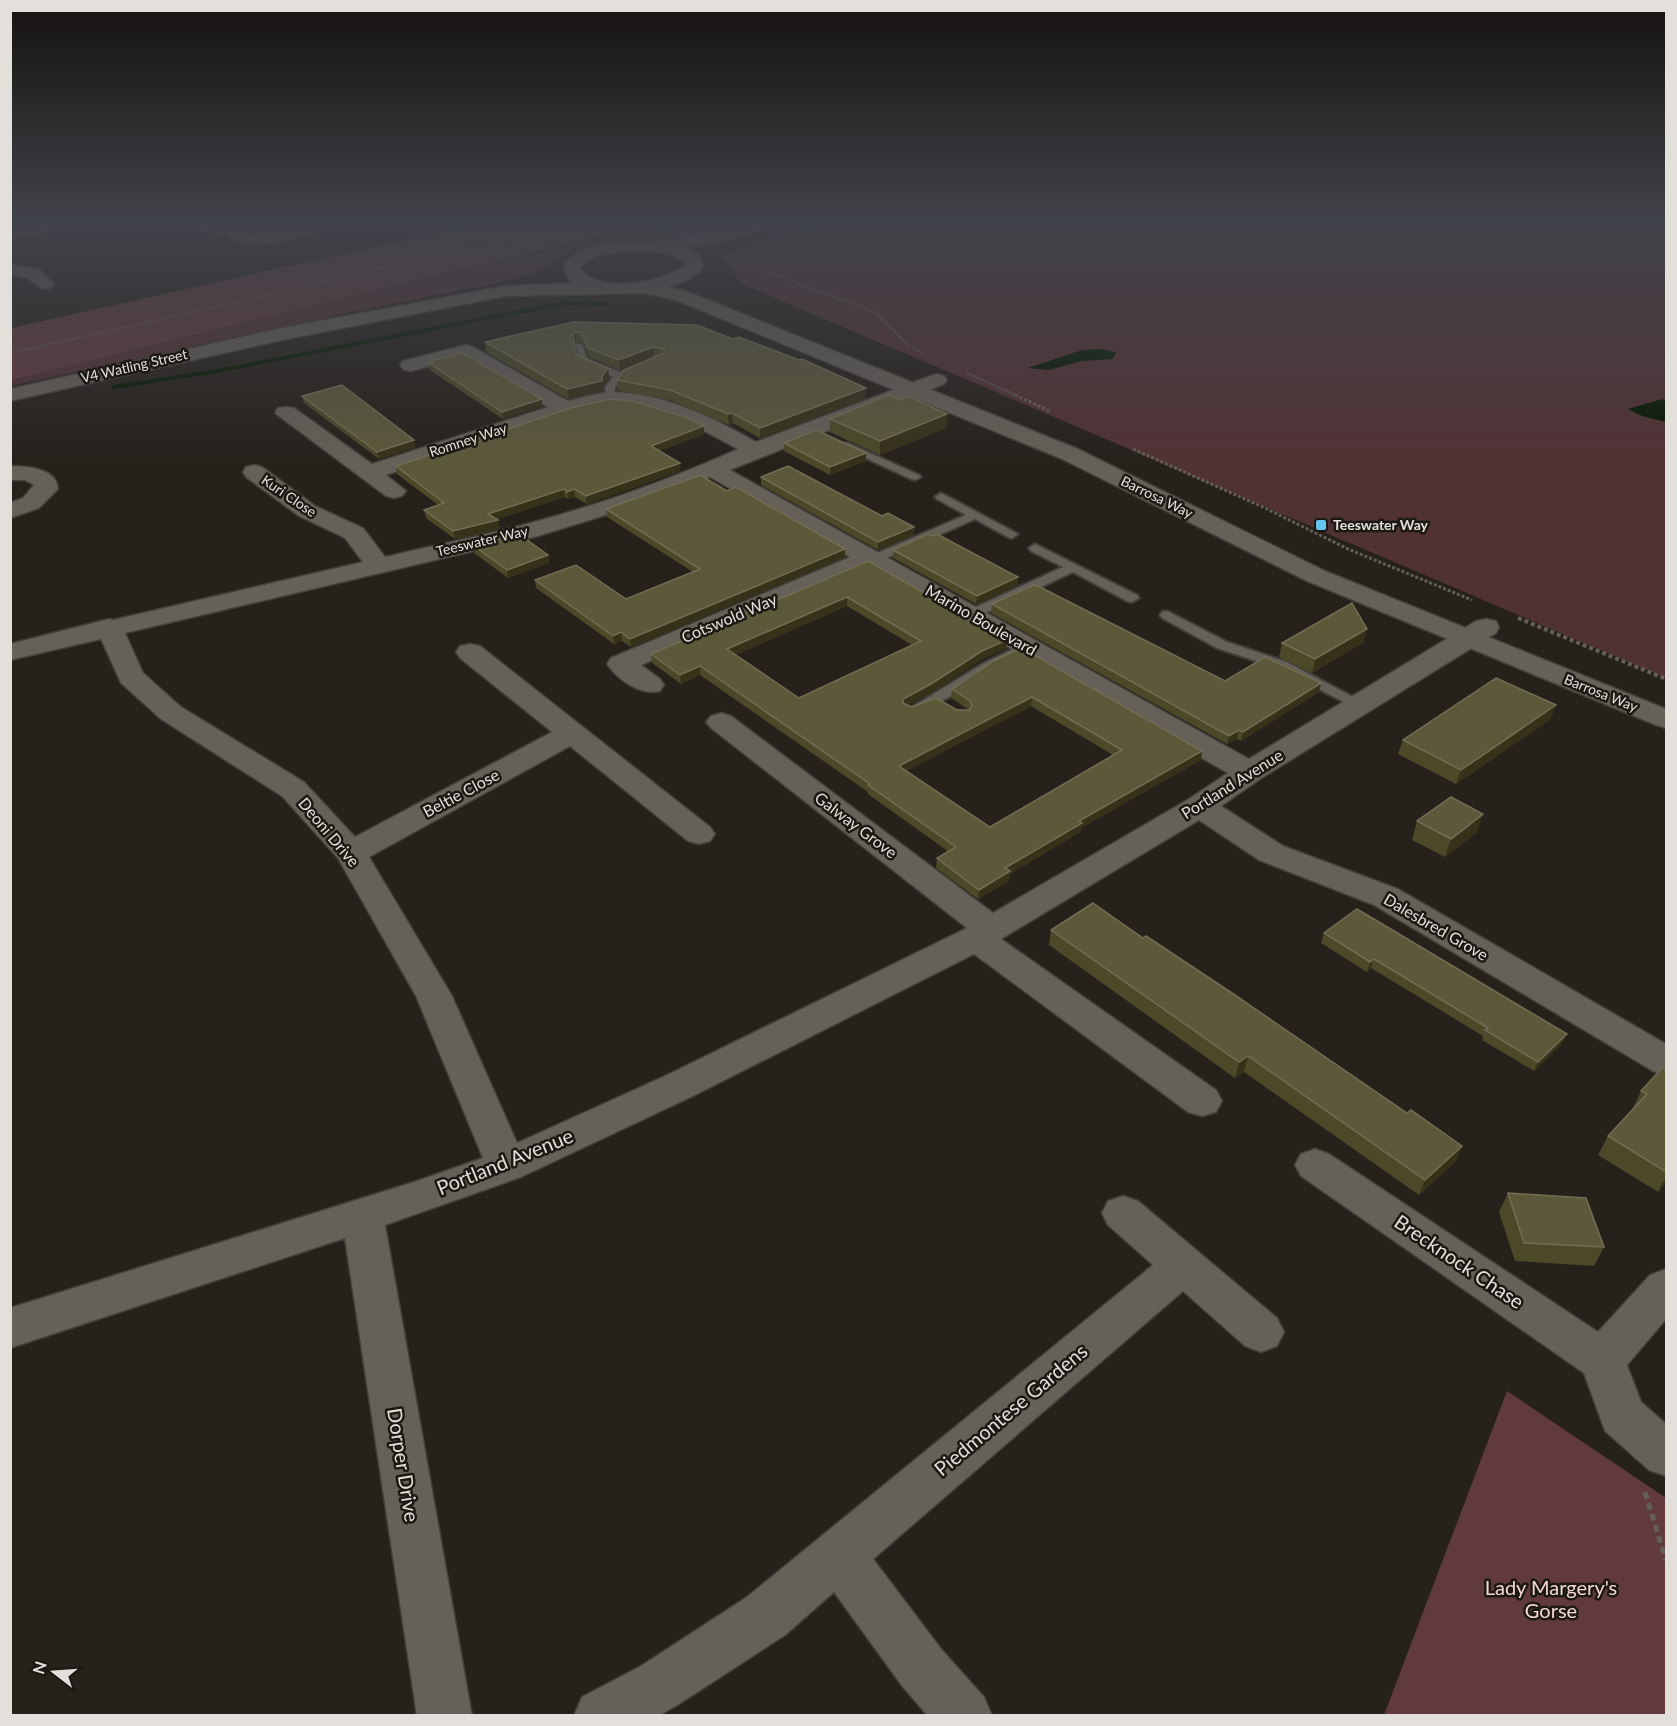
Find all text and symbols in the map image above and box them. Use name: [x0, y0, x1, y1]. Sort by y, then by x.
street label: V4 Watling Street: [79, 345, 189, 386]
street label: Romney Way: [427, 419, 510, 460]
street label: Kuri Close: [258, 471, 320, 520]
street label: Barrosa Way: [1118, 472, 1197, 522]
place label: Teeswater Way: [1333, 516, 1429, 533]
marker: Teeswater Way: [1314, 518, 1328, 532]
street label: Teeswater Way: [434, 522, 530, 559]
street label: Marino Boulevard: [922, 580, 1040, 659]
street label: Cotswold Way: [678, 589, 780, 646]
street label: Barrosa Way: [1562, 670, 1641, 715]
street label: Portland Avenue: [1178, 745, 1286, 822]
street label: Beltie Close: [419, 765, 502, 821]
street label: Galway Grove: [811, 788, 901, 862]
street label: Deoni Drive: [295, 793, 364, 870]
street label: Dalesbred Grove: [1381, 889, 1492, 964]
street label: Portland Avenue: [433, 1123, 576, 1199]
street label: Brecknock Chase: [1390, 1209, 1529, 1313]
street label: Piedmontese Gardens: [929, 1338, 1092, 1480]
street label: Dorper Drive: [383, 1406, 425, 1524]
park label: Lady Margery's Gorse: [1485, 1575, 1617, 1622]
north arrow: [24, 1642, 84, 1702]
text: N: [28, 1659, 50, 1676]

